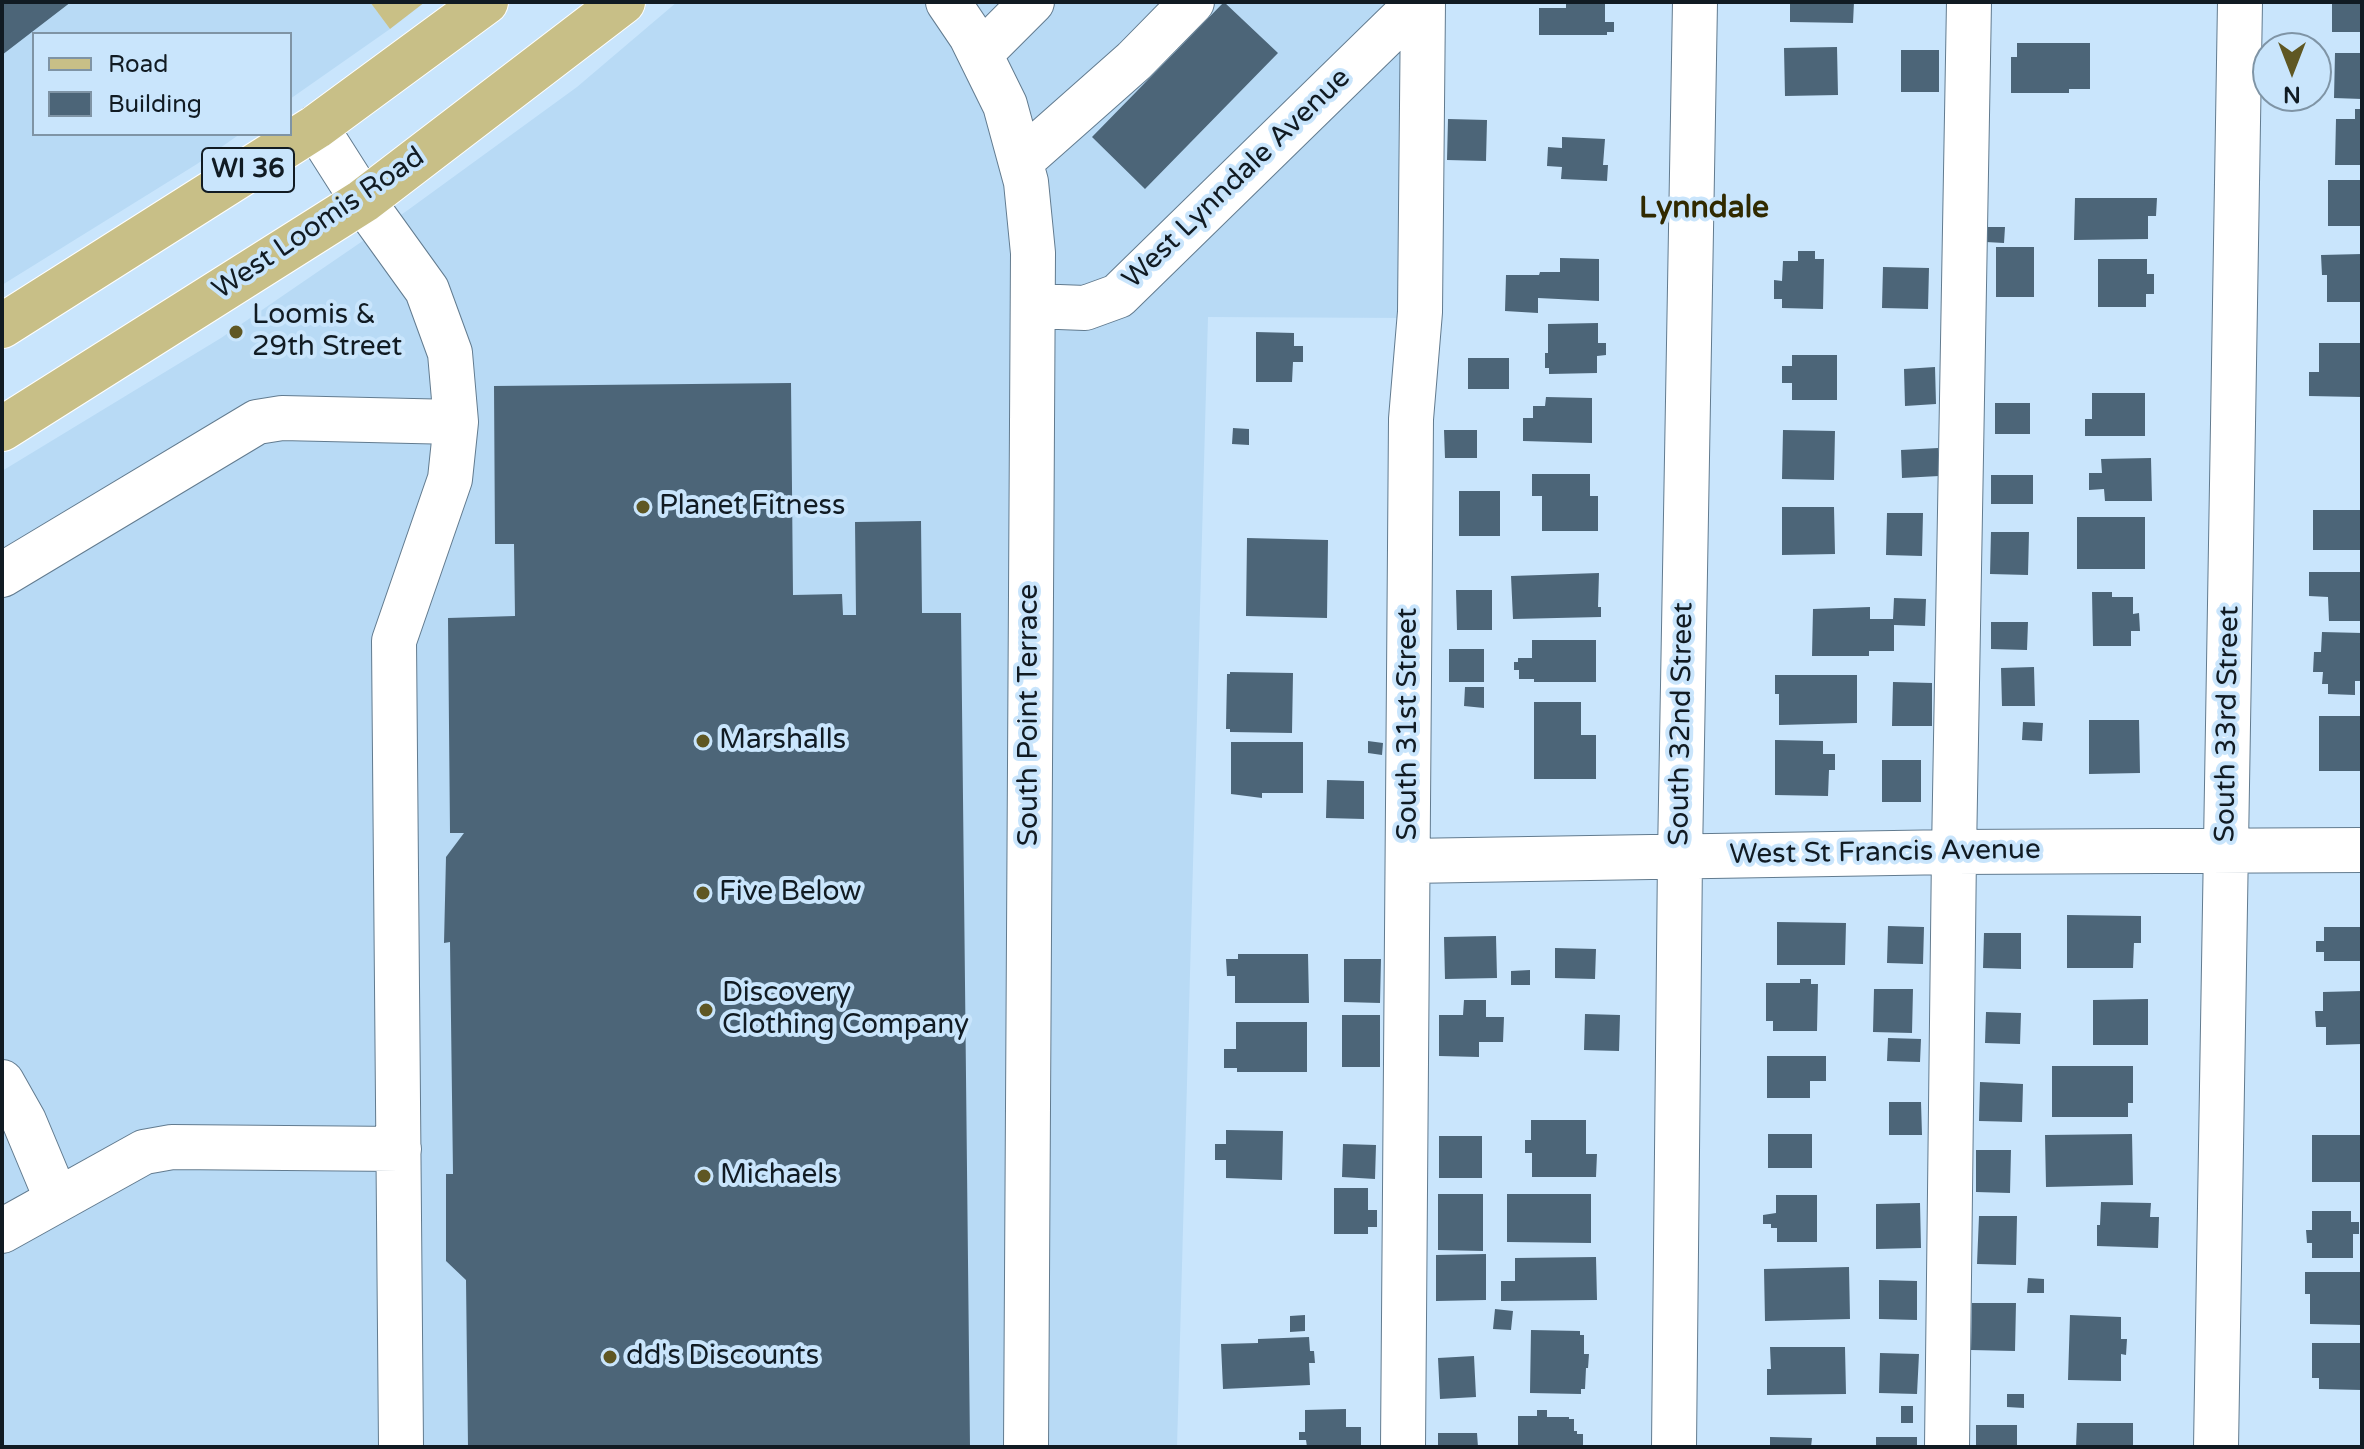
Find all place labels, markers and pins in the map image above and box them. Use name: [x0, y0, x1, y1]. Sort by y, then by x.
place label: Loomis & 29th Street: [252, 299, 402, 365]
marker: Loomis & 29th Street: [227, 323, 245, 341]
place label: Planet Fitness: [659, 490, 845, 524]
marker: Planet Fitness: [634, 498, 652, 516]
place label: Marshalls: [719, 724, 846, 758]
marker: Marshalls: [694, 732, 712, 750]
place label: Five Below: [719, 876, 862, 910]
marker: Five Below: [694, 884, 712, 902]
place label: Discovery Clothing Company: [722, 977, 969, 1043]
marker: Discovery Clothing Company: [697, 1001, 715, 1019]
place label: Michaels: [720, 1159, 838, 1193]
marker: Michaels: [695, 1167, 713, 1185]
place label: dd's Discounts: [626, 1340, 819, 1374]
marker: dd's Discounts: [601, 1348, 619, 1366]

